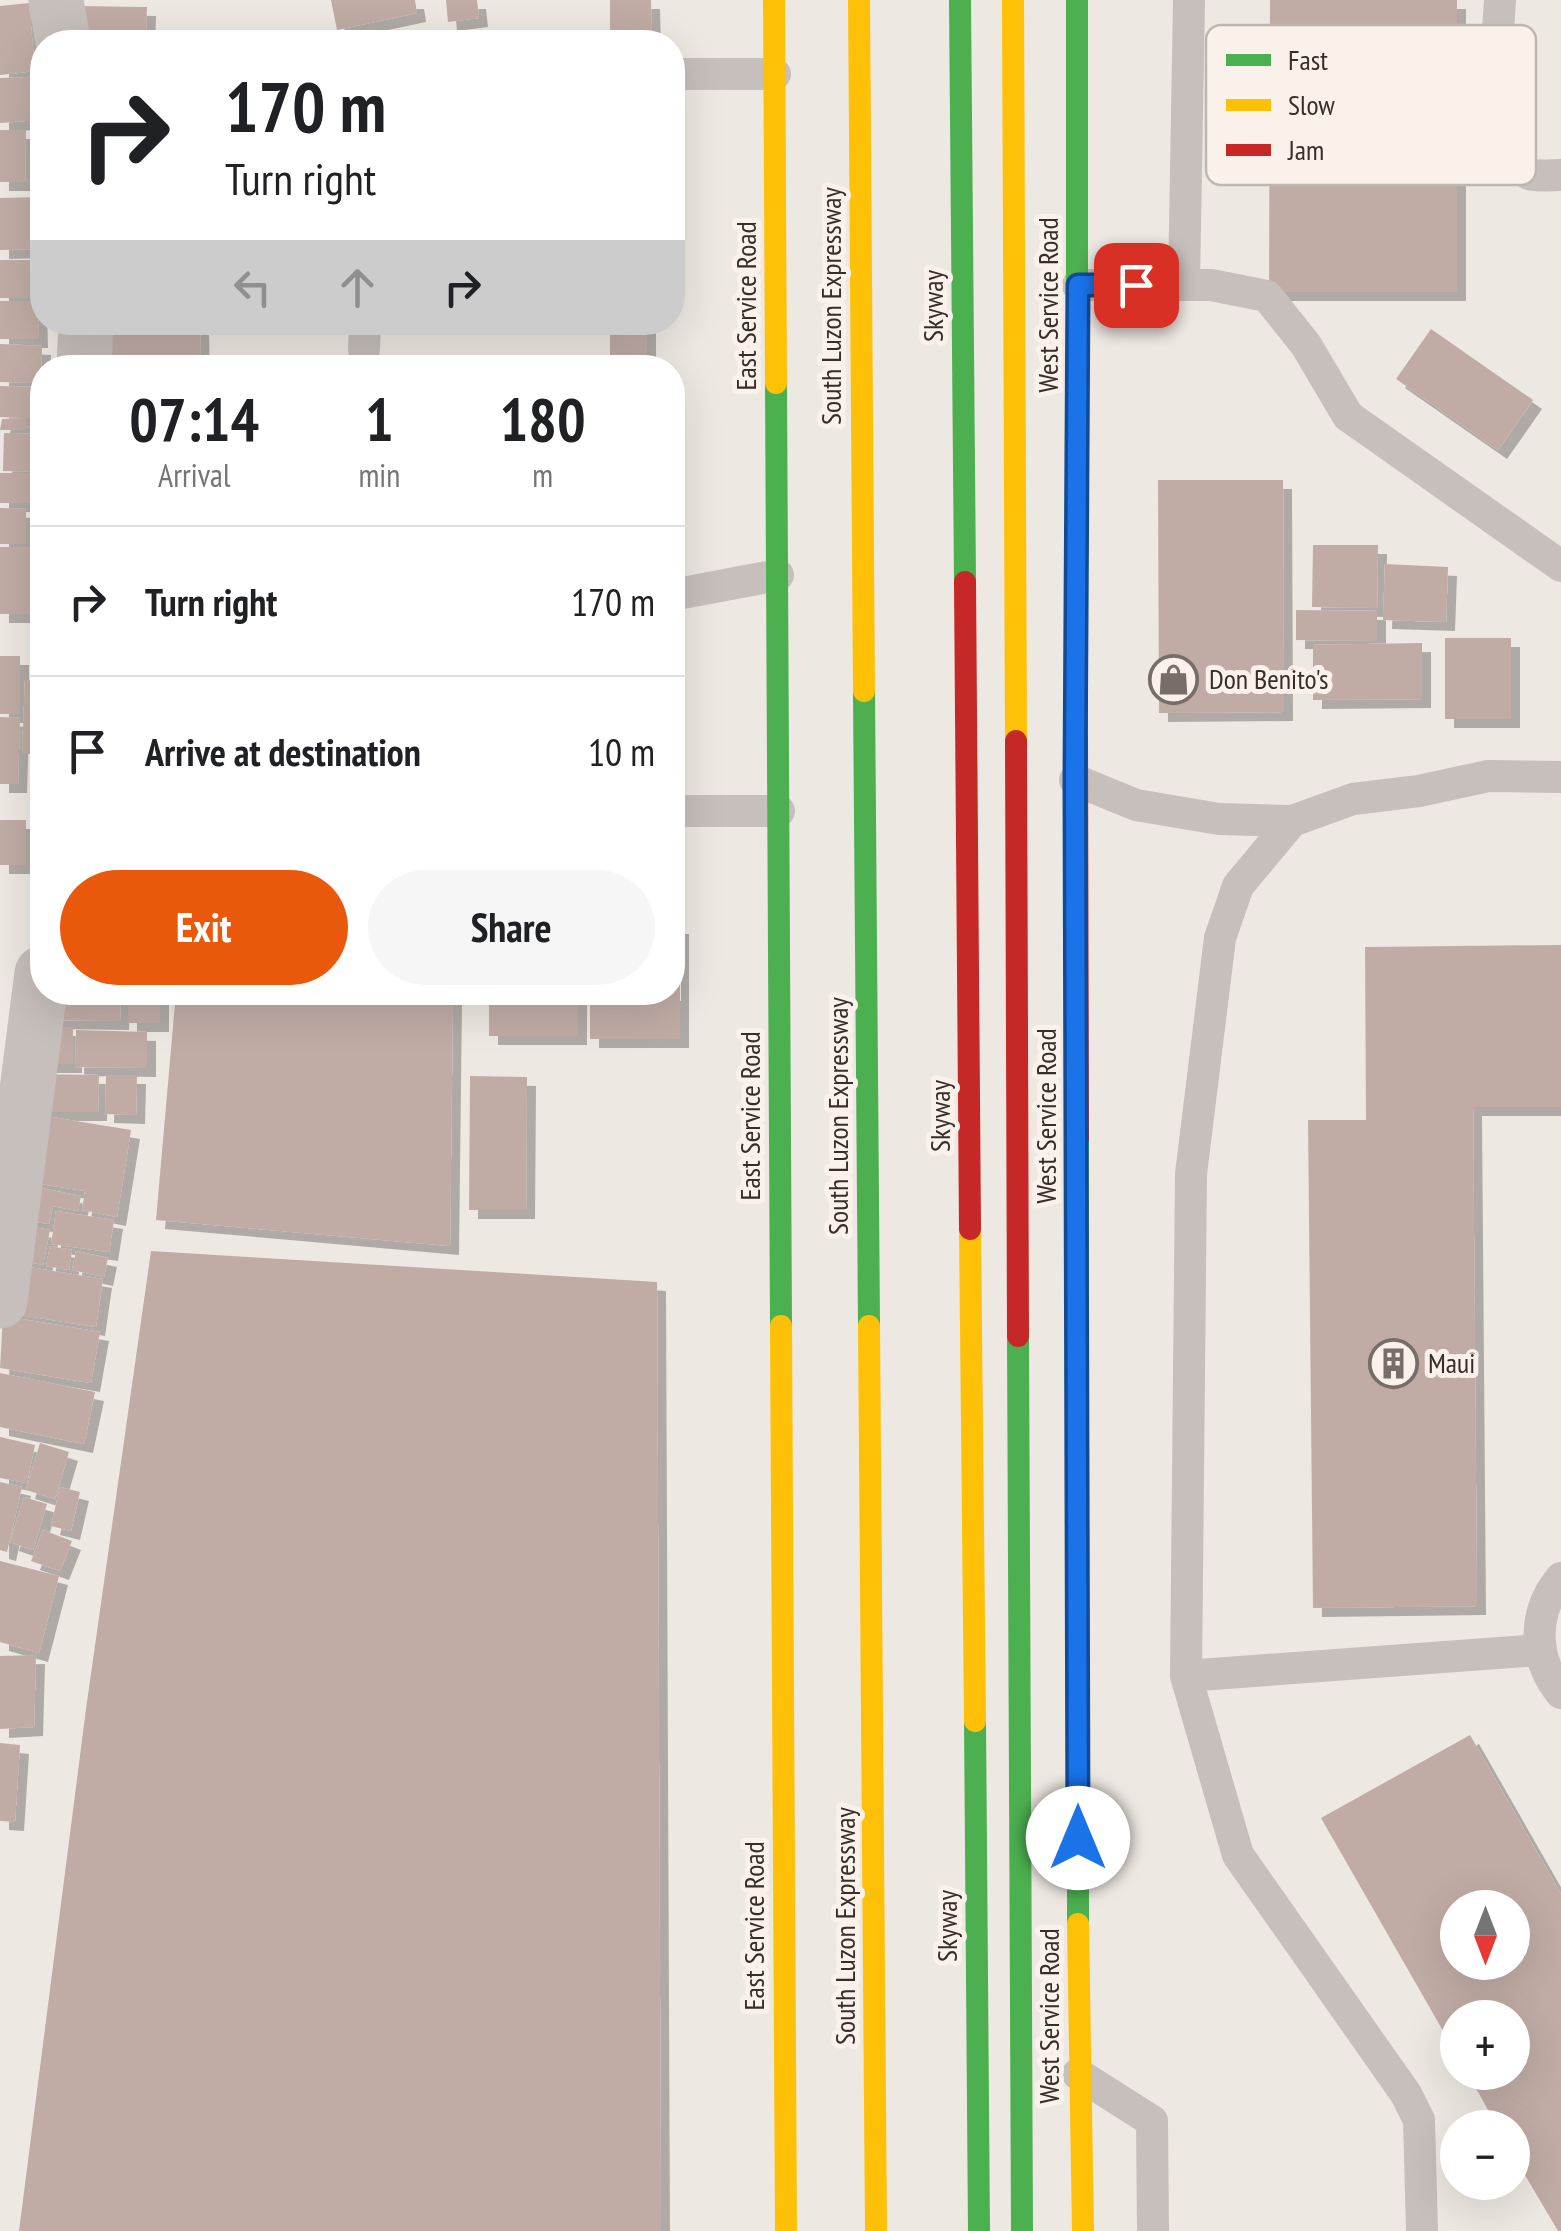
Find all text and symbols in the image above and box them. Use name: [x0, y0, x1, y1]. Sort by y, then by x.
legend: [1206, 25, 1536, 185]
text: Fast: [1288, 41, 1328, 78]
text: 170 m: [225, 61, 386, 151]
icon: right: [60, 70, 190, 200]
text: Slow: [1288, 86, 1335, 123]
text: Jam: [1287, 131, 1324, 168]
text: Turn right: [225, 149, 376, 207]
street label: South Luzon Expressway: [812, 187, 849, 425]
street label: West Service Road: [1029, 217, 1066, 393]
street label: East Service Road: [727, 221, 764, 391]
pin: [1094, 243, 1179, 328]
icon: arrive: [1109, 258, 1164, 313]
icon: left: [225, 260, 280, 315]
icon: ahead: [330, 260, 385, 315]
icon: right: [435, 260, 490, 315]
street label: Skyway: [914, 270, 951, 342]
text: 07:14: [129, 380, 259, 458]
text: 1: [365, 380, 394, 458]
text: 180: [500, 380, 586, 458]
text: Arrival: [158, 454, 230, 496]
text: min: [358, 454, 400, 496]
text: m: [532, 454, 553, 496]
icon: right: [60, 574, 115, 629]
text: Turn right: [145, 577, 277, 626]
text: 170 m: [571, 577, 655, 626]
shop icon: Don Benito's: [1148, 653, 1200, 705]
place label: Don Benito's: [1209, 660, 1329, 697]
icon: arrive: [60, 724, 115, 779]
text: Arrive at destination: [145, 727, 421, 776]
text: 10 m: [588, 727, 655, 776]
button: Exit: [60, 870, 348, 985]
button: Share: [368, 870, 655, 985]
street label: South Luzon Expressway: [819, 997, 856, 1235]
street label: West Service Road: [1027, 1028, 1064, 1204]
street label: East Service Road: [731, 1031, 768, 1201]
street label: Skyway: [921, 1080, 958, 1152]
building icon: Maui: [1367, 1337, 1419, 1389]
place label: Maui: [1428, 1344, 1475, 1381]
position arrow: [1026, 1786, 1130, 1890]
street label: South Luzon Expressway: [826, 1807, 863, 2045]
street label: East Service Road: [735, 1841, 772, 2011]
street label: Skyway: [928, 1890, 965, 1962]
north arrow: [1440, 1890, 1530, 1980]
map controls: [1440, 1890, 1530, 2200]
street label: West Service Road: [1030, 1928, 1067, 2104]
button: +: [1440, 2000, 1530, 2090]
button: −: [1440, 2110, 1530, 2200]

